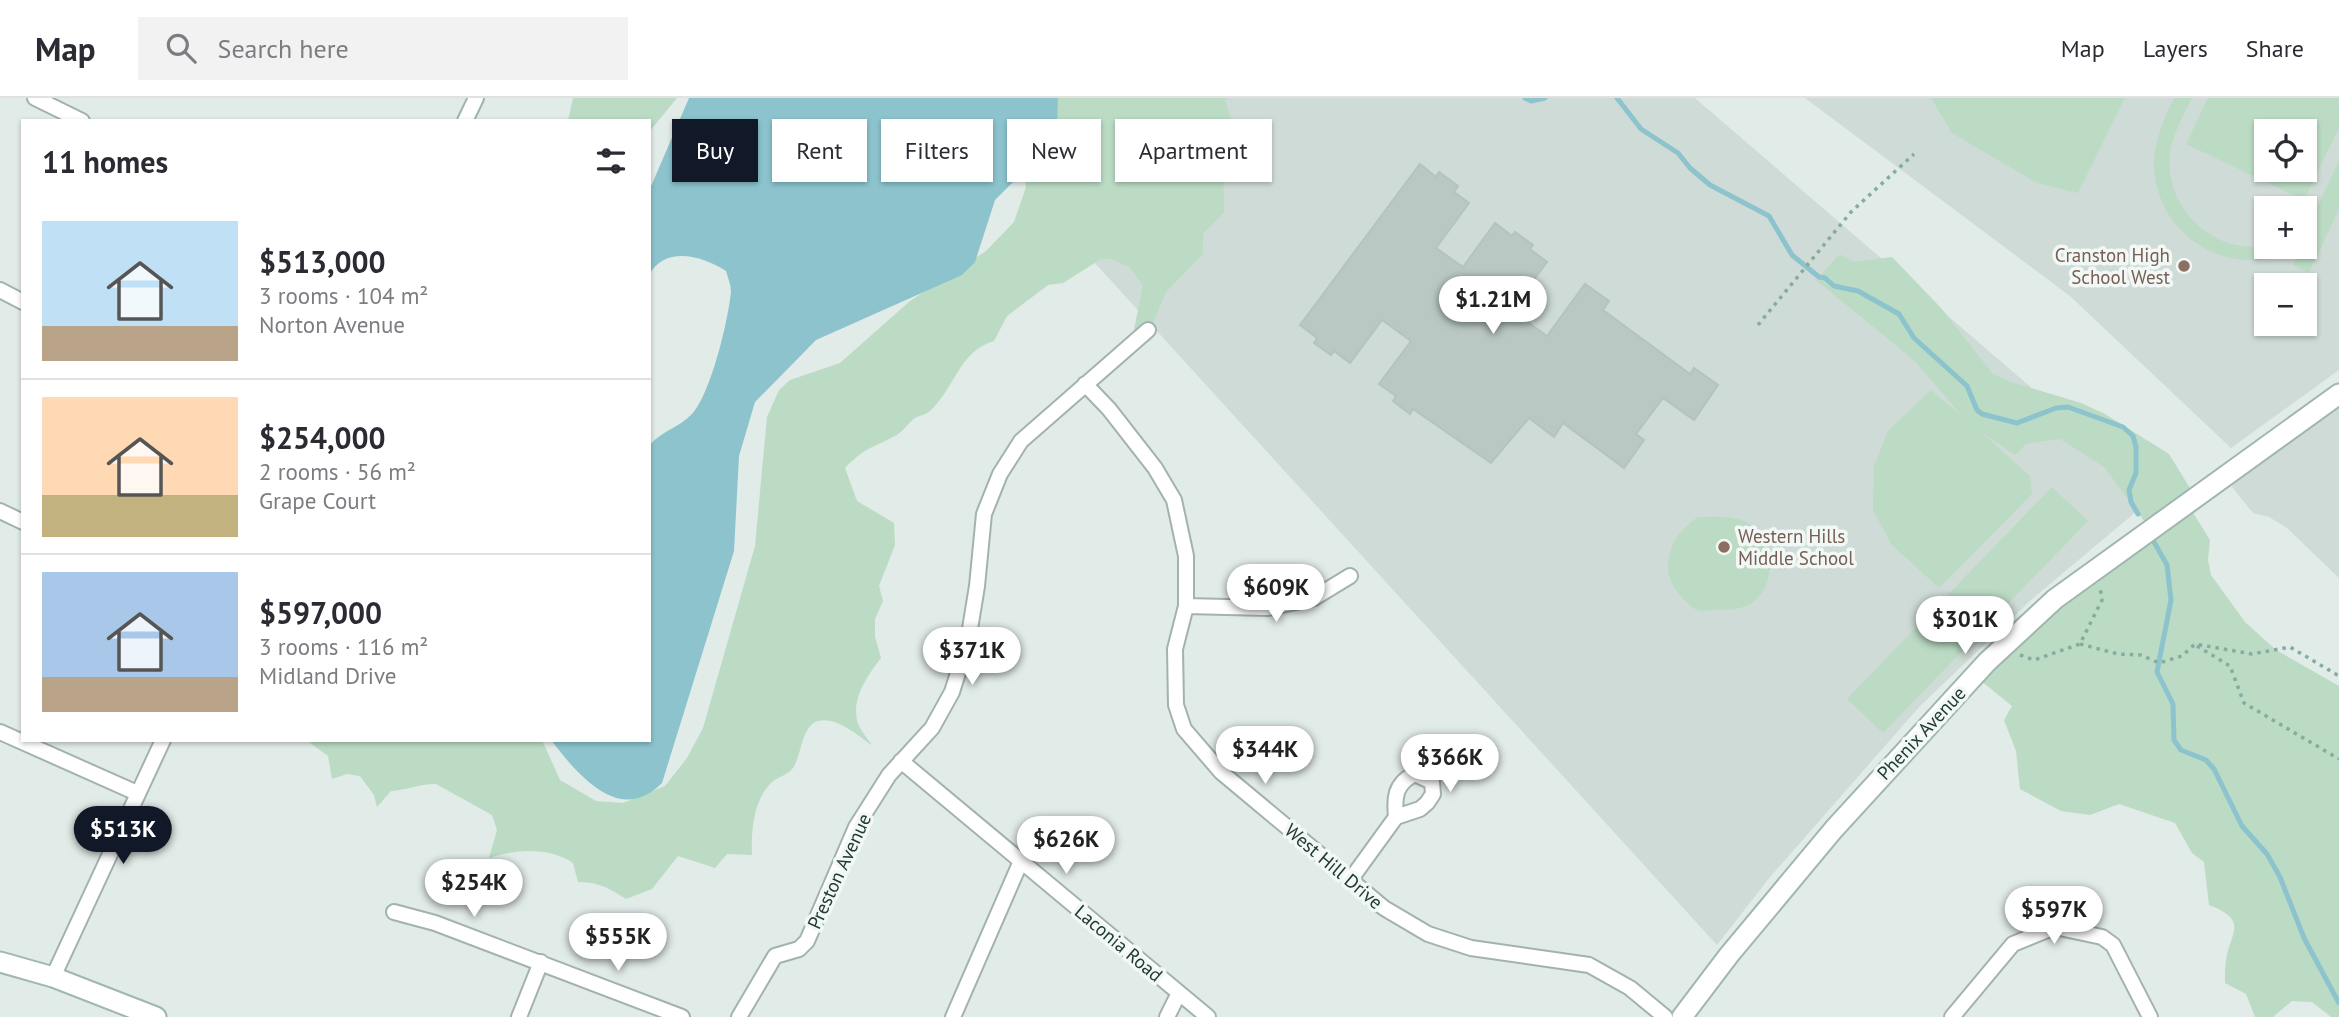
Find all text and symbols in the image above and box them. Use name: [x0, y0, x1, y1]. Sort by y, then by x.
search box: [138, 17, 628, 80]
text: Map: [35, 27, 96, 70]
icon: search: [162, 29, 200, 67]
text: Search here: [218, 32, 349, 65]
text: Map: [2061, 33, 2105, 64]
text: Layers: [2143, 33, 2208, 64]
text: Share: [2246, 33, 2304, 64]
chip: Buy: [672, 119, 758, 182]
chip: Rent: [772, 119, 867, 182]
chip: Filters: [881, 119, 993, 182]
chip: New: [1007, 119, 1101, 182]
chip: Apartment: [1115, 119, 1272, 182]
map controls: [2254, 119, 2317, 336]
button: locate: [2254, 119, 2317, 182]
text: 11 homes: [42, 142, 168, 181]
icon: filters: [592, 142, 630, 180]
button: +: [2254, 196, 2317, 259]
text: $513,000: [259, 242, 386, 281]
place label: Cranston High School West: [2055, 243, 2171, 289]
icon: home: [98, 249, 182, 333]
marker: Cranston High School West: [2176, 258, 2192, 274]
button: −: [2254, 273, 2317, 336]
pin: $1.21M: [1436, 276, 1550, 336]
text: 3 rooms · 104 m²: [259, 281, 428, 310]
text: $1.21M: [1455, 284, 1531, 313]
text: Norton Avenue: [259, 310, 405, 339]
text: $254,000: [259, 418, 386, 457]
icon: home: [98, 425, 182, 509]
text: 2 rooms · 56 m²: [259, 457, 416, 486]
text: Grape Court: [259, 486, 376, 515]
place label: Western Hills Middle School: [1738, 524, 1854, 570]
marker: Western Hills Middle School: [1716, 539, 1732, 555]
pin: $609K: [1227, 564, 1325, 624]
text: $609K: [1243, 572, 1309, 601]
text: $597,000: [259, 593, 382, 632]
pin: $301K: [1916, 596, 2014, 656]
icon: home: [98, 600, 182, 684]
text: $301K: [1932, 604, 1998, 633]
pin: $371K: [923, 628, 1021, 687]
text: 3 rooms · 116 m²: [259, 632, 428, 661]
text: $371K: [939, 635, 1005, 664]
text: Midland Drive: [259, 661, 397, 690]
street label: Phenix Avenue: [1872, 681, 1970, 785]
pin: $344K: [1216, 726, 1314, 786]
text: $344K: [1232, 734, 1298, 763]
pin: $366K: [1401, 734, 1499, 794]
text: $366K: [1417, 742, 1483, 771]
pin: $513K: [74, 806, 172, 866]
street label: Preston Avenue: [802, 809, 876, 933]
text: $513K: [90, 814, 156, 843]
pin: $626K: [1017, 816, 1115, 876]
street label: West Hill Drive: [1280, 818, 1388, 914]
text: $626K: [1033, 824, 1099, 853]
pin: $254K: [425, 860, 523, 919]
text: $254K: [441, 867, 507, 896]
pin: $597K: [2005, 886, 2103, 946]
text: $597K: [2021, 894, 2087, 923]
street label: Laconia Road: [1070, 899, 1168, 987]
pin: $555K: [569, 914, 667, 973]
text: $555K: [585, 921, 651, 950]

